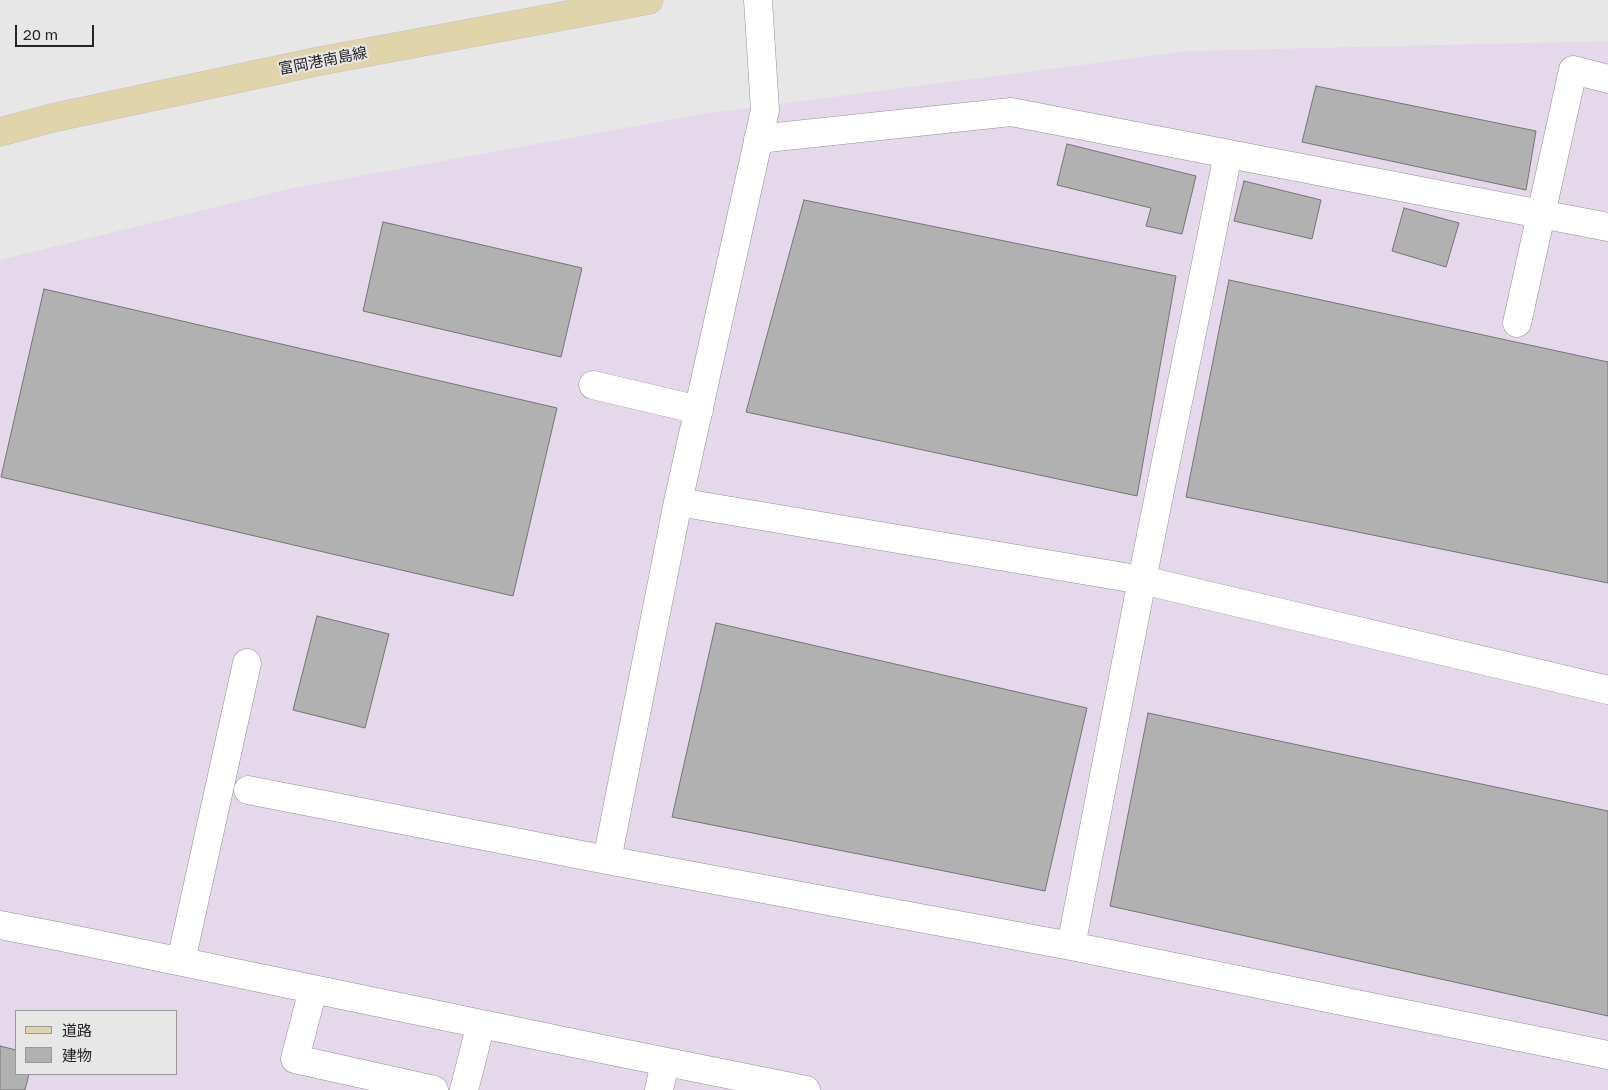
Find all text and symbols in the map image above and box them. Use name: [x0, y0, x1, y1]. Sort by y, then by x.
scale bar: [18, 15, 96, 47]
text: 20 m: [23, 25, 58, 43]
street label: 富岡港南島線: [277, 44, 369, 78]
legend: [15, 1010, 178, 1075]
text: 道路: [62, 1021, 92, 1039]
text: 建物: [62, 1046, 92, 1064]

